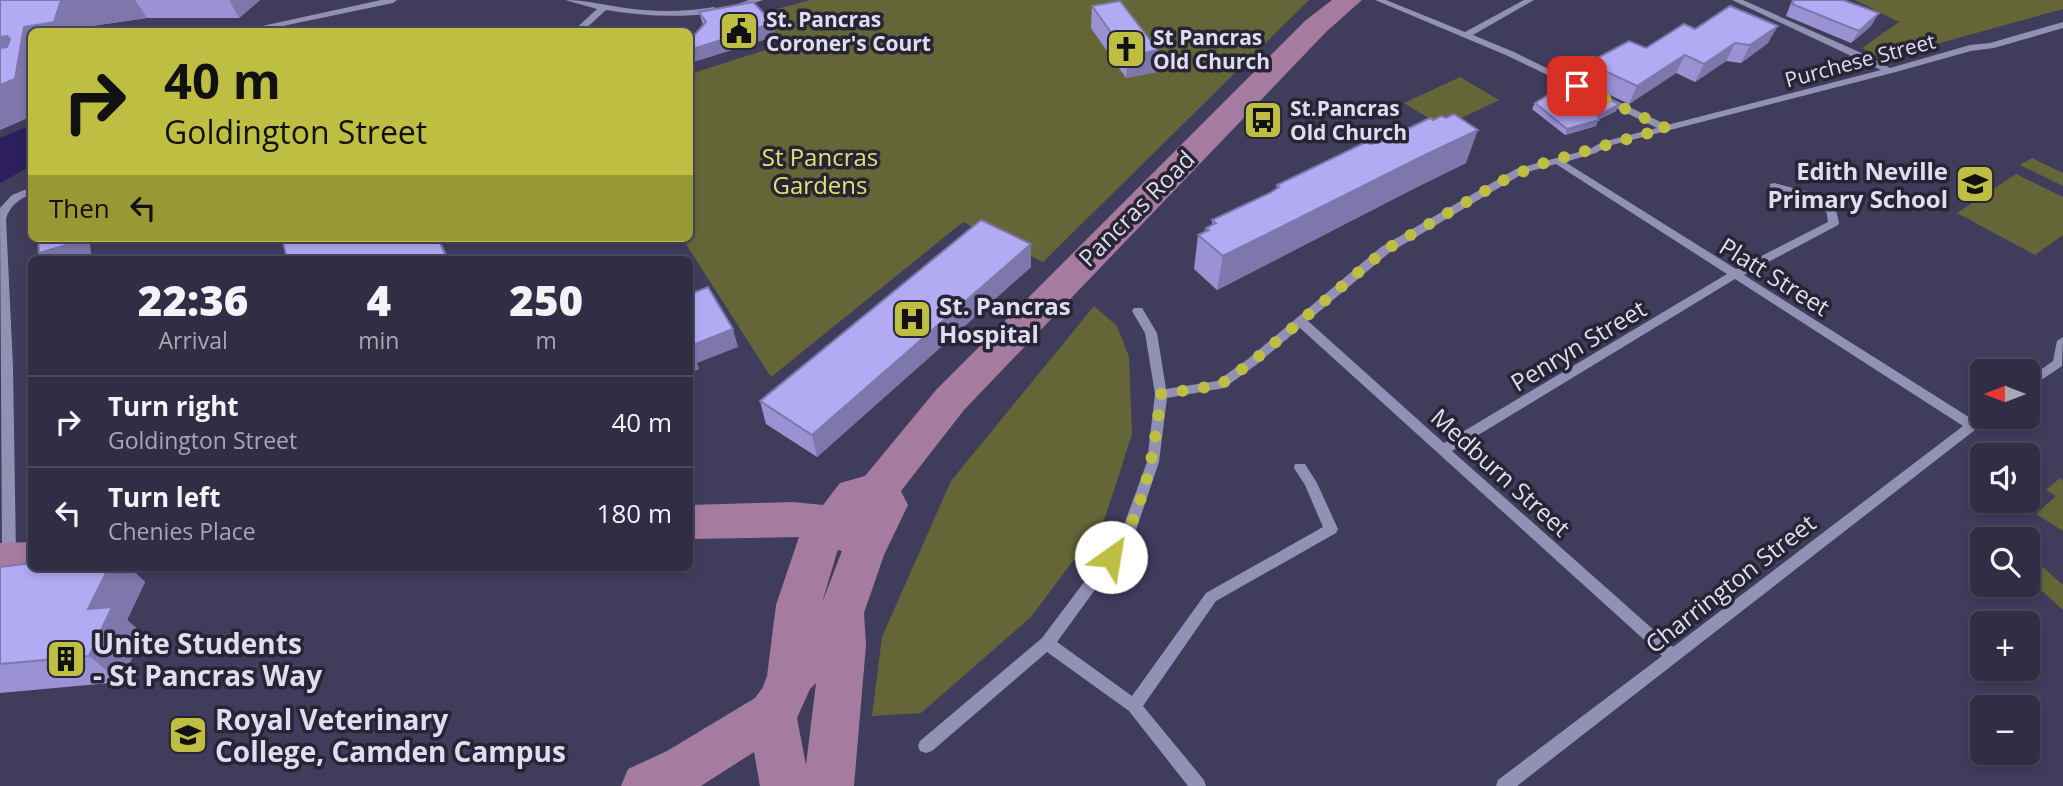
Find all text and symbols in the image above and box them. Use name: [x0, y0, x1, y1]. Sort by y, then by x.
place label: St. Pancras Coroner's Court: [766, 5, 931, 57]
public building icon: St. Pancras Coroner's Court: [718, 10, 760, 52]
place label: St Pancras Old Church: [1153, 23, 1270, 75]
street label: Purchese Street: [1782, 26, 1938, 94]
church icon: St Pancras Old Church: [1105, 28, 1147, 70]
text: 40 m: [164, 47, 281, 113]
icon: right: [49, 56, 140, 147]
pin: [1547, 56, 1607, 116]
icon: arrive: [1558, 67, 1596, 105]
place label: St.Pancras Old Church: [1290, 94, 1407, 146]
bus stop icon: St.Pancras Old Church: [1242, 99, 1284, 141]
text: Goldington Street: [164, 110, 427, 153]
park label: St Pancras Gardens: [762, 140, 878, 201]
street label: Pancras Road: [1071, 143, 1201, 273]
place label: Edith Neville Primary School: [1767, 154, 1948, 215]
school or university icon: Edith Neville Primary School: [1954, 163, 1996, 205]
icon: left: [124, 189, 162, 227]
text: Then: [49, 190, 110, 226]
street label: Platt Street: [1714, 229, 1836, 323]
text: 22:36: [138, 271, 248, 328]
text: 4: [367, 271, 391, 328]
text: 250: [509, 271, 583, 328]
place label: St. Pancras Hospital: [939, 289, 1071, 350]
street label: Penryn Street: [1504, 292, 1652, 398]
hospital icon: St. Pancras Hospital: [891, 298, 933, 340]
text: Arrival: [159, 324, 228, 356]
text: min: [358, 324, 399, 356]
text: m: [536, 324, 557, 356]
north arrow: [1970, 359, 2040, 429]
map controls: [1970, 359, 2040, 765]
text: Turn right: [108, 388, 239, 424]
street label: Medburn Street: [1424, 401, 1578, 543]
icon: right: [49, 403, 87, 441]
text: 40 m: [611, 404, 672, 440]
text: Goldington Street: [108, 424, 297, 456]
button: sound: [1970, 443, 2040, 513]
text: Turn left: [108, 479, 220, 515]
icon: left: [49, 494, 87, 532]
text: 180 m: [597, 495, 672, 531]
street label: Charrington Street: [1638, 506, 1822, 660]
text: Chenies Place: [108, 515, 256, 547]
position arrow: [1074, 520, 1148, 594]
button: search: [1970, 527, 2040, 597]
button: +: [1970, 611, 2040, 681]
place label: Unite Students - St Pancras Way: [93, 624, 322, 694]
building icon: Unite Students - St Pancras Way: [45, 638, 87, 680]
button: −: [1970, 695, 2040, 765]
place label: Royal Veterinary College, Camden Campus: [215, 700, 566, 770]
school or university icon: Royal Veterinary College, Camden Campus: [167, 714, 209, 756]

